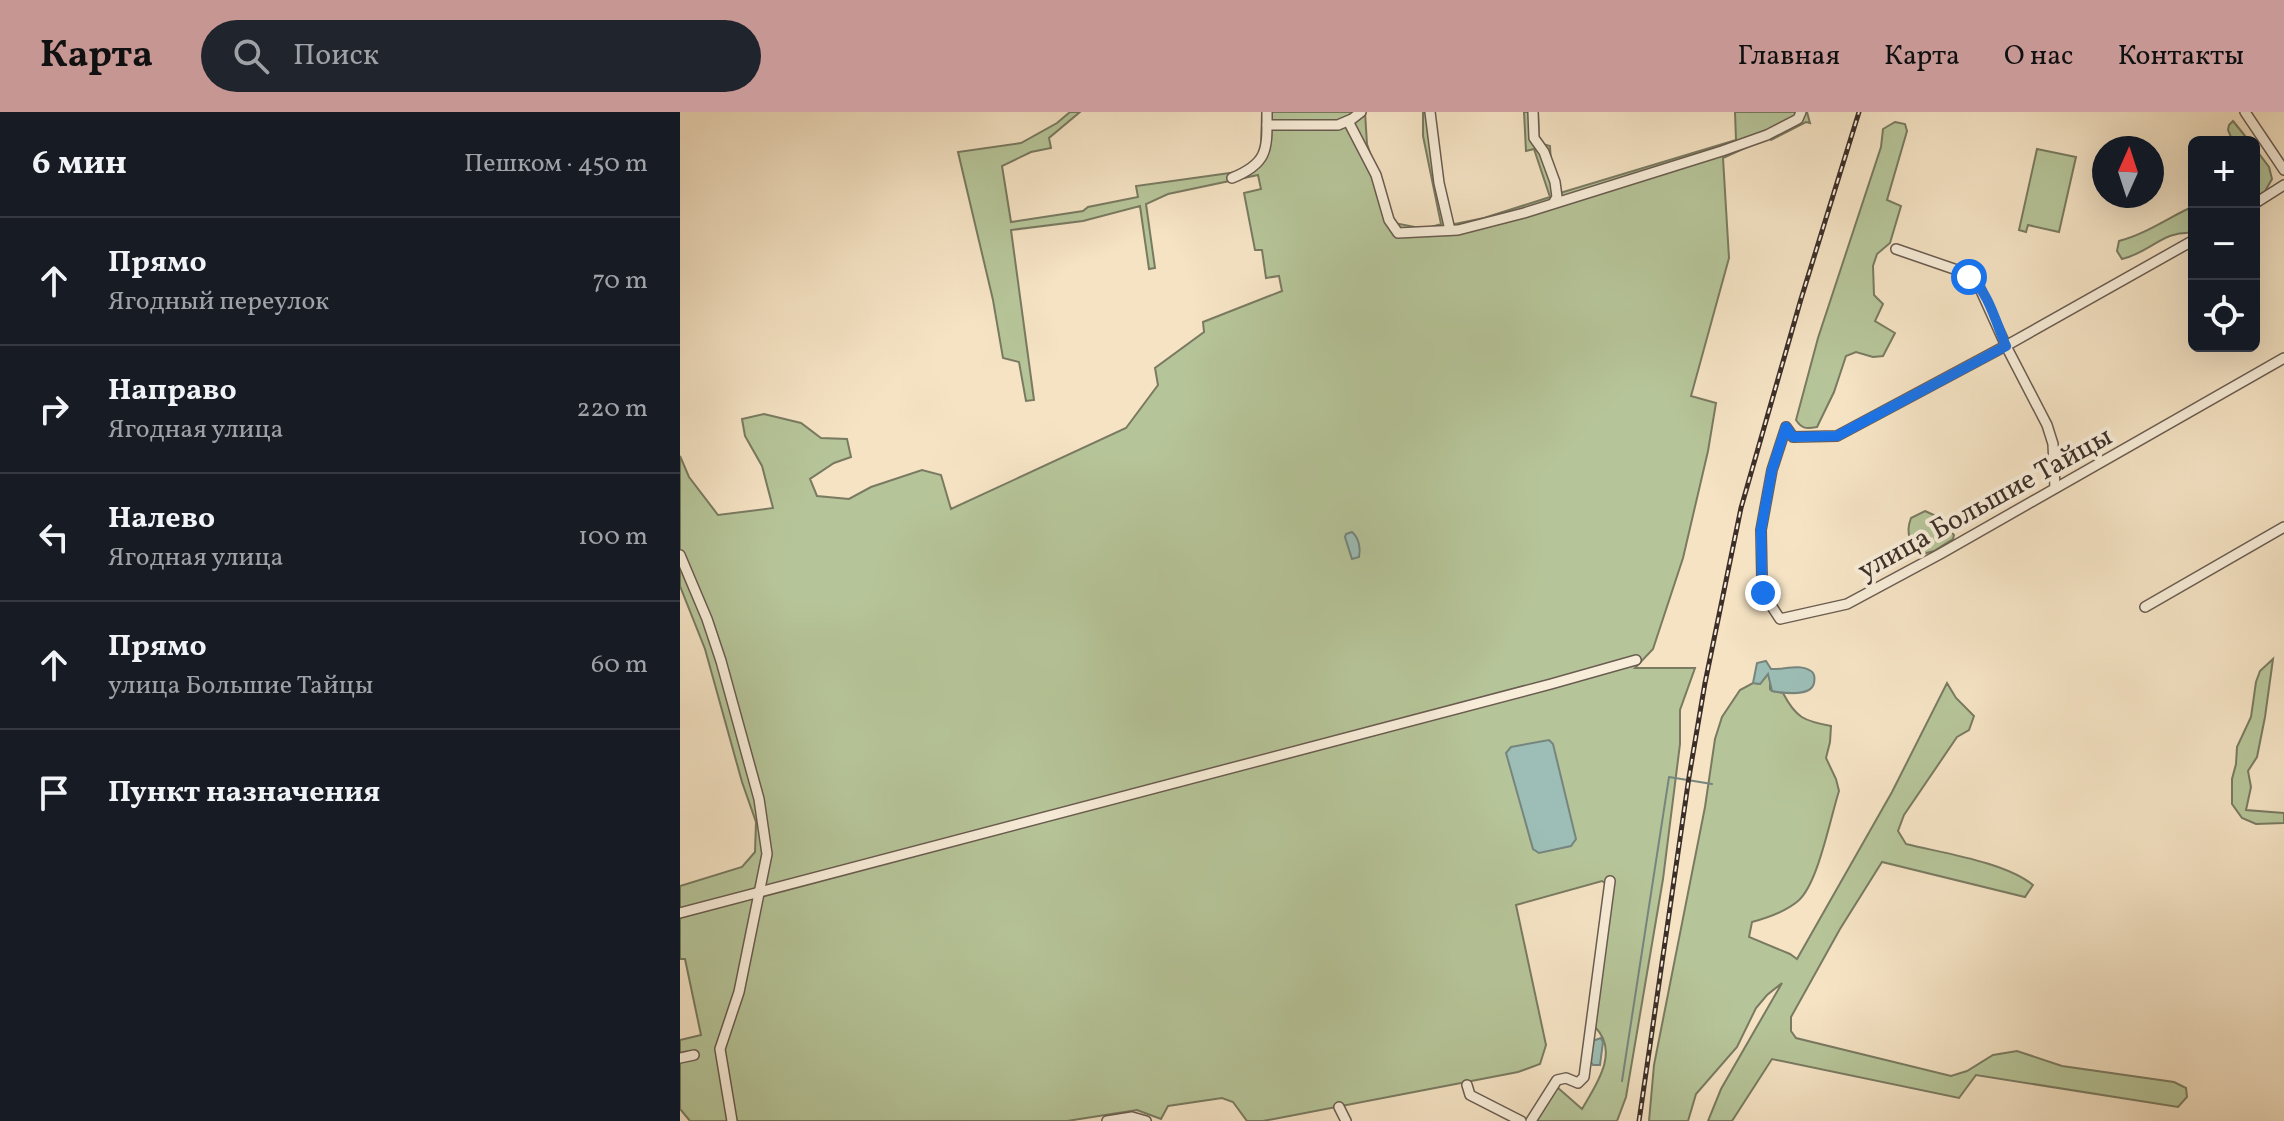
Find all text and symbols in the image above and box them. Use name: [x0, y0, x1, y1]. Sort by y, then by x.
search box: [201, 20, 761, 92]
text: Карта: [40, 30, 153, 83]
icon: search: [229, 34, 273, 78]
text: Поиск: [293, 35, 379, 77]
text: Главная: [1738, 37, 1840, 76]
text: Карта: [1884, 37, 1960, 76]
text: О нас: [2004, 37, 2074, 76]
text: Контакты: [2118, 37, 2244, 76]
north arrow: [2092, 136, 2164, 208]
map controls: [2188, 136, 2260, 352]
button: +: [2188, 136, 2260, 208]
text: 6 мин: [32, 141, 127, 188]
text: Пешком · 450 m: [464, 146, 648, 182]
button: −: [2188, 208, 2260, 280]
text: Прямо: [108, 242, 207, 284]
icon: ahead: [32, 259, 76, 303]
route start: [1951, 259, 1987, 295]
text: 70 m: [593, 263, 648, 299]
button: locate: [2188, 280, 2260, 352]
text: Ягодный переулок: [108, 284, 329, 320]
text: Направо: [108, 370, 237, 412]
icon: right: [32, 387, 76, 431]
text: 220 m: [576, 391, 648, 427]
text: Ягодная улица: [108, 412, 284, 448]
street label: улица Большие Тайцы: [1851, 418, 2120, 591]
text: Налево: [108, 498, 215, 540]
icon: left: [32, 515, 76, 559]
text: 100 m: [578, 519, 648, 555]
text: Ягодная улица: [108, 540, 284, 576]
route end: [1745, 575, 1781, 611]
text: Прямо: [108, 626, 207, 668]
icon: ahead: [32, 643, 76, 687]
text: 60 m: [591, 647, 648, 683]
text: улица Большие Тайцы: [108, 668, 373, 704]
icon: arrive: [32, 771, 76, 815]
text: Пункт назначения: [108, 772, 380, 814]

